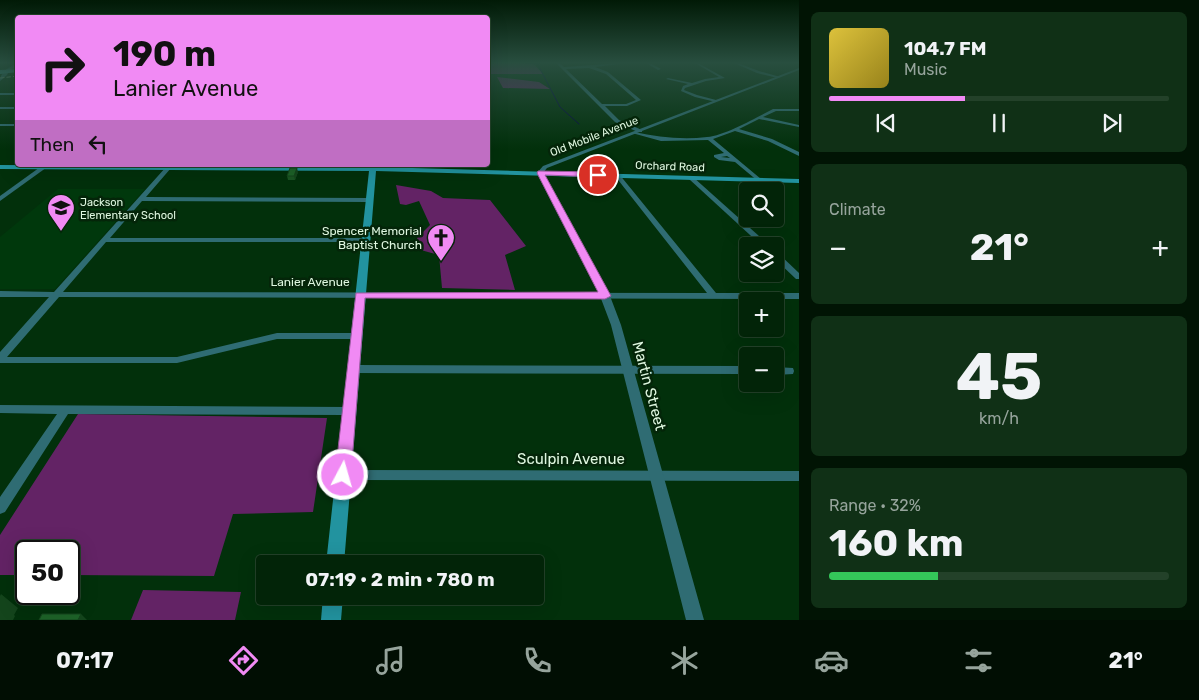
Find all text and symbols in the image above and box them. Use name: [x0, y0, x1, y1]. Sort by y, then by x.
text: 190 m: [113, 33, 216, 75]
icon: right: [30, 35, 95, 100]
text: 104.7 FM: [904, 37, 986, 60]
text: Music: [904, 60, 947, 79]
text: Lanier Avenue: [113, 75, 258, 102]
icon: previous: [872, 109, 900, 137]
icon: pause: [985, 109, 1013, 137]
icon: next: [1098, 109, 1126, 137]
street label: Old Mobile Avenue: [548, 114, 640, 159]
icon: left: [84, 130, 112, 158]
text: Then: [30, 133, 74, 156]
pin: [577, 154, 619, 196]
street label: Orchard Road: [635, 159, 705, 174]
icon: arrive: [584, 161, 612, 189]
map controls: [739, 182, 784, 392]
button: search: [739, 182, 784, 227]
school or university icon: Jackson Elementary School: [46, 193, 76, 232]
place label: Jackson Elementary School: [80, 196, 176, 222]
text: Climate: [829, 200, 886, 219]
church icon: Spencer Memorial Baptist Church: [426, 223, 456, 262]
place label: Spencer Memorial Baptist Church: [322, 224, 422, 252]
text: 21°: [970, 224, 1029, 270]
text: −: [829, 231, 847, 264]
text: +: [1152, 231, 1169, 264]
button: layers: [739, 237, 784, 282]
street label: Lanier Avenue: [270, 275, 350, 289]
button: +: [739, 292, 784, 337]
text: 45: [956, 338, 1042, 415]
street label: Martin Street: [628, 339, 670, 433]
button: −: [739, 347, 784, 392]
text: km/h: [979, 409, 1019, 428]
position arrow: [316, 448, 368, 500]
street label: Sculpin Avenue: [517, 450, 625, 468]
text: Range · 32%: [829, 496, 921, 515]
text: 160 km: [829, 520, 964, 566]
speed limit sign: 50: [15, 540, 80, 605]
text: 07:19 · 2 min · 780 m: [305, 568, 495, 591]
icon: directions: [226, 643, 261, 678]
icon: music: [373, 643, 408, 678]
icon: phone: [520, 643, 555, 678]
icon: climate: [667, 643, 702, 678]
icon: car: [814, 643, 849, 678]
icon: filters: [961, 643, 996, 678]
text: 07:17: [56, 647, 114, 674]
text: 21°: [1109, 647, 1143, 674]

